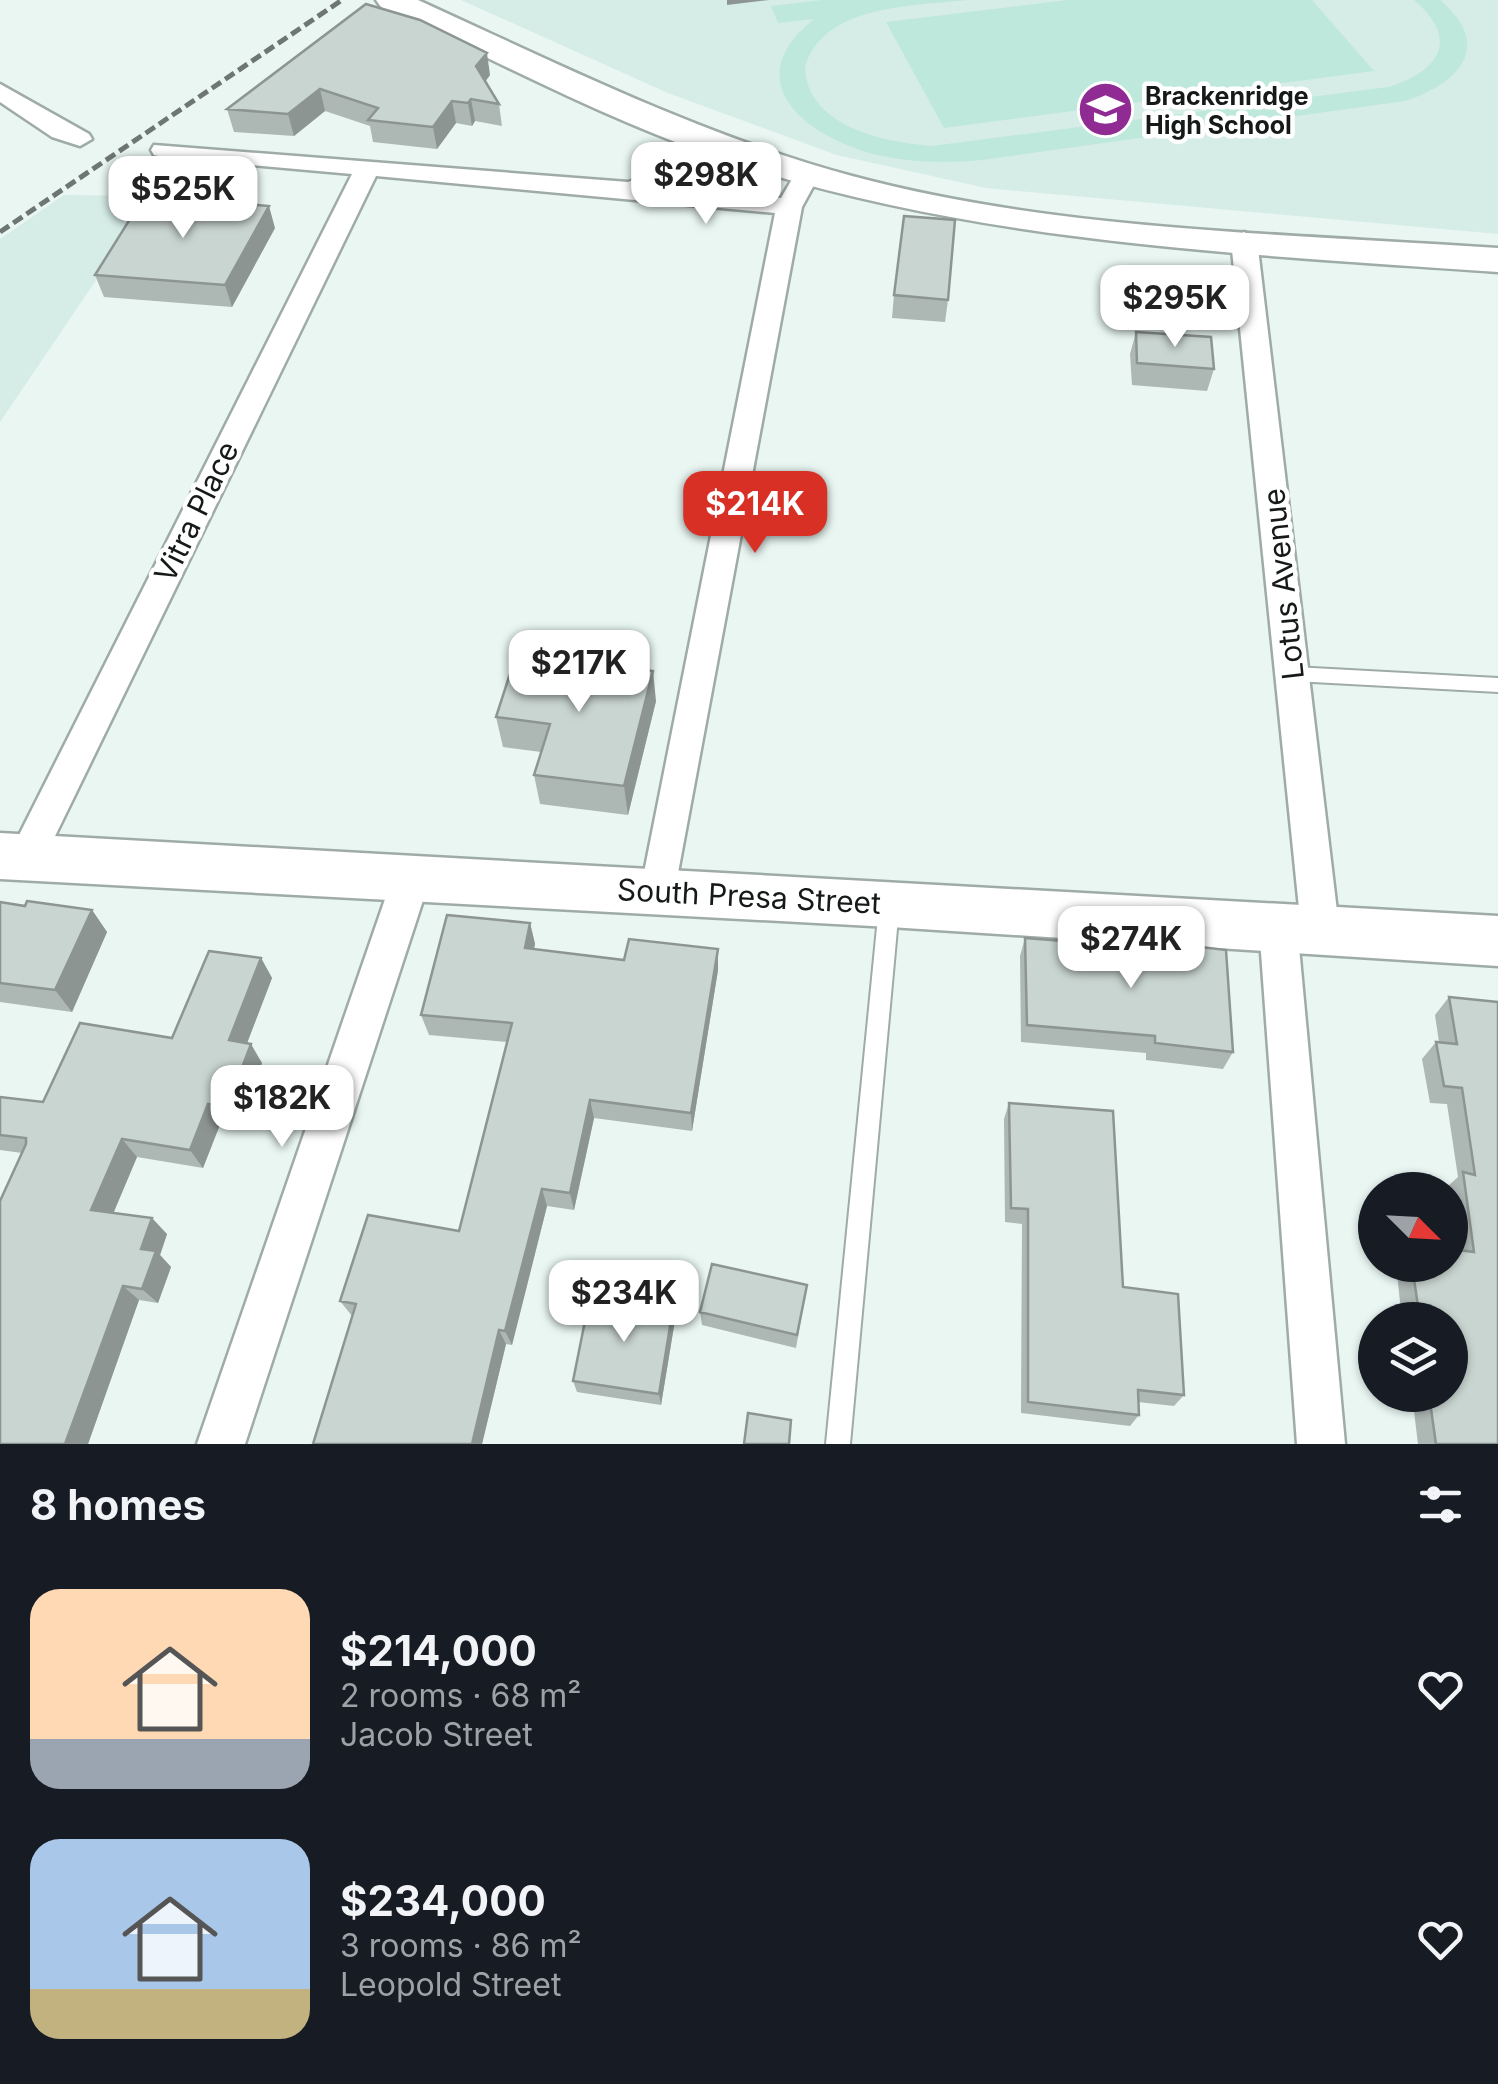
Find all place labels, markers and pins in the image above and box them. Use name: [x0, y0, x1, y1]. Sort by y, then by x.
school or university icon: Brackenridge High School: [1076, 80, 1136, 140]
place label: Brackenridge High School: [1145, 81, 1309, 140]
pin: $298K: [636, 142, 776, 227]
pin: $525K: [113, 156, 253, 241]
pin: $295K: [1105, 265, 1245, 350]
pin: $214K: [685, 471, 825, 556]
pin: $217K: [509, 630, 649, 715]
pin: $274K: [1061, 906, 1201, 991]
pin: $182K: [212, 1065, 352, 1150]
pin: $234K: [554, 1260, 694, 1345]

